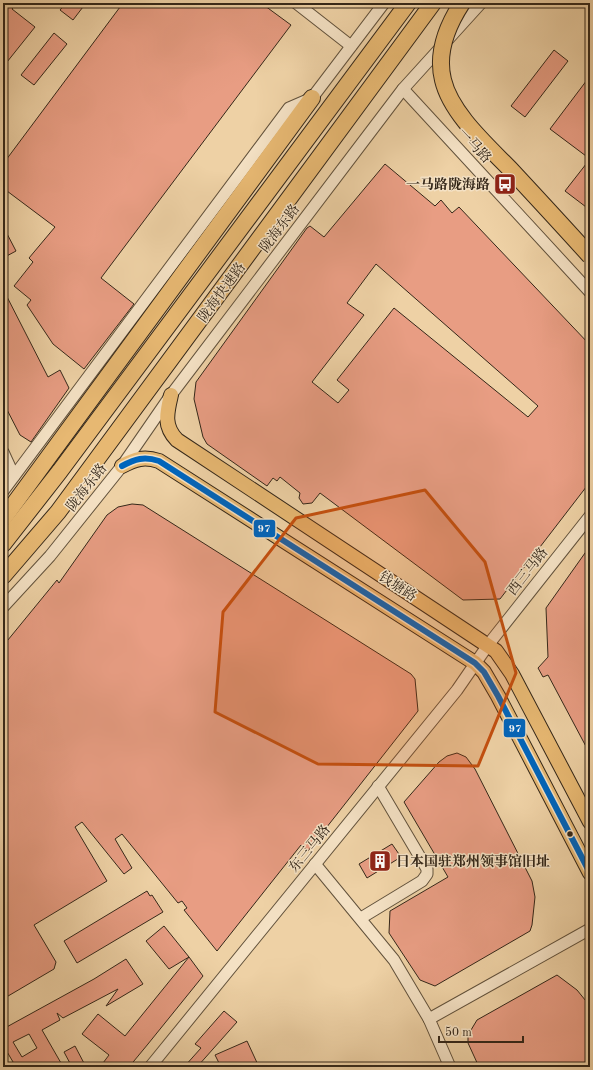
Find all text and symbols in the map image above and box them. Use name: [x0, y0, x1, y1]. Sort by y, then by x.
street label: 一马路: [455, 125, 494, 166]
bus stop icon: 一马路陇海路: [492, 171, 518, 197]
place label: 一马路陇海路: [406, 177, 490, 192]
street label: 陇海东路: [257, 201, 302, 255]
street label: 陇海快速路: [195, 260, 248, 325]
street label: 陇海东路: [63, 461, 110, 514]
line badge: 97: [253, 519, 276, 538]
text: 97: [258, 524, 270, 535]
street label: 西三马路: [504, 545, 551, 598]
street label: 钱塘路: [376, 569, 419, 604]
line badge: 97: [503, 718, 526, 738]
text: 97: [509, 724, 521, 735]
street label: 东三马路: [286, 822, 333, 875]
unlabelled marker: [565, 829, 575, 839]
building icon: 日本国驻郑州领事馆旧址: [367, 848, 393, 874]
place label: 日本国驻郑州领事馆旧址: [396, 853, 550, 869]
scale bar: [439, 1018, 523, 1044]
text: 50 m: [445, 1026, 472, 1039]

